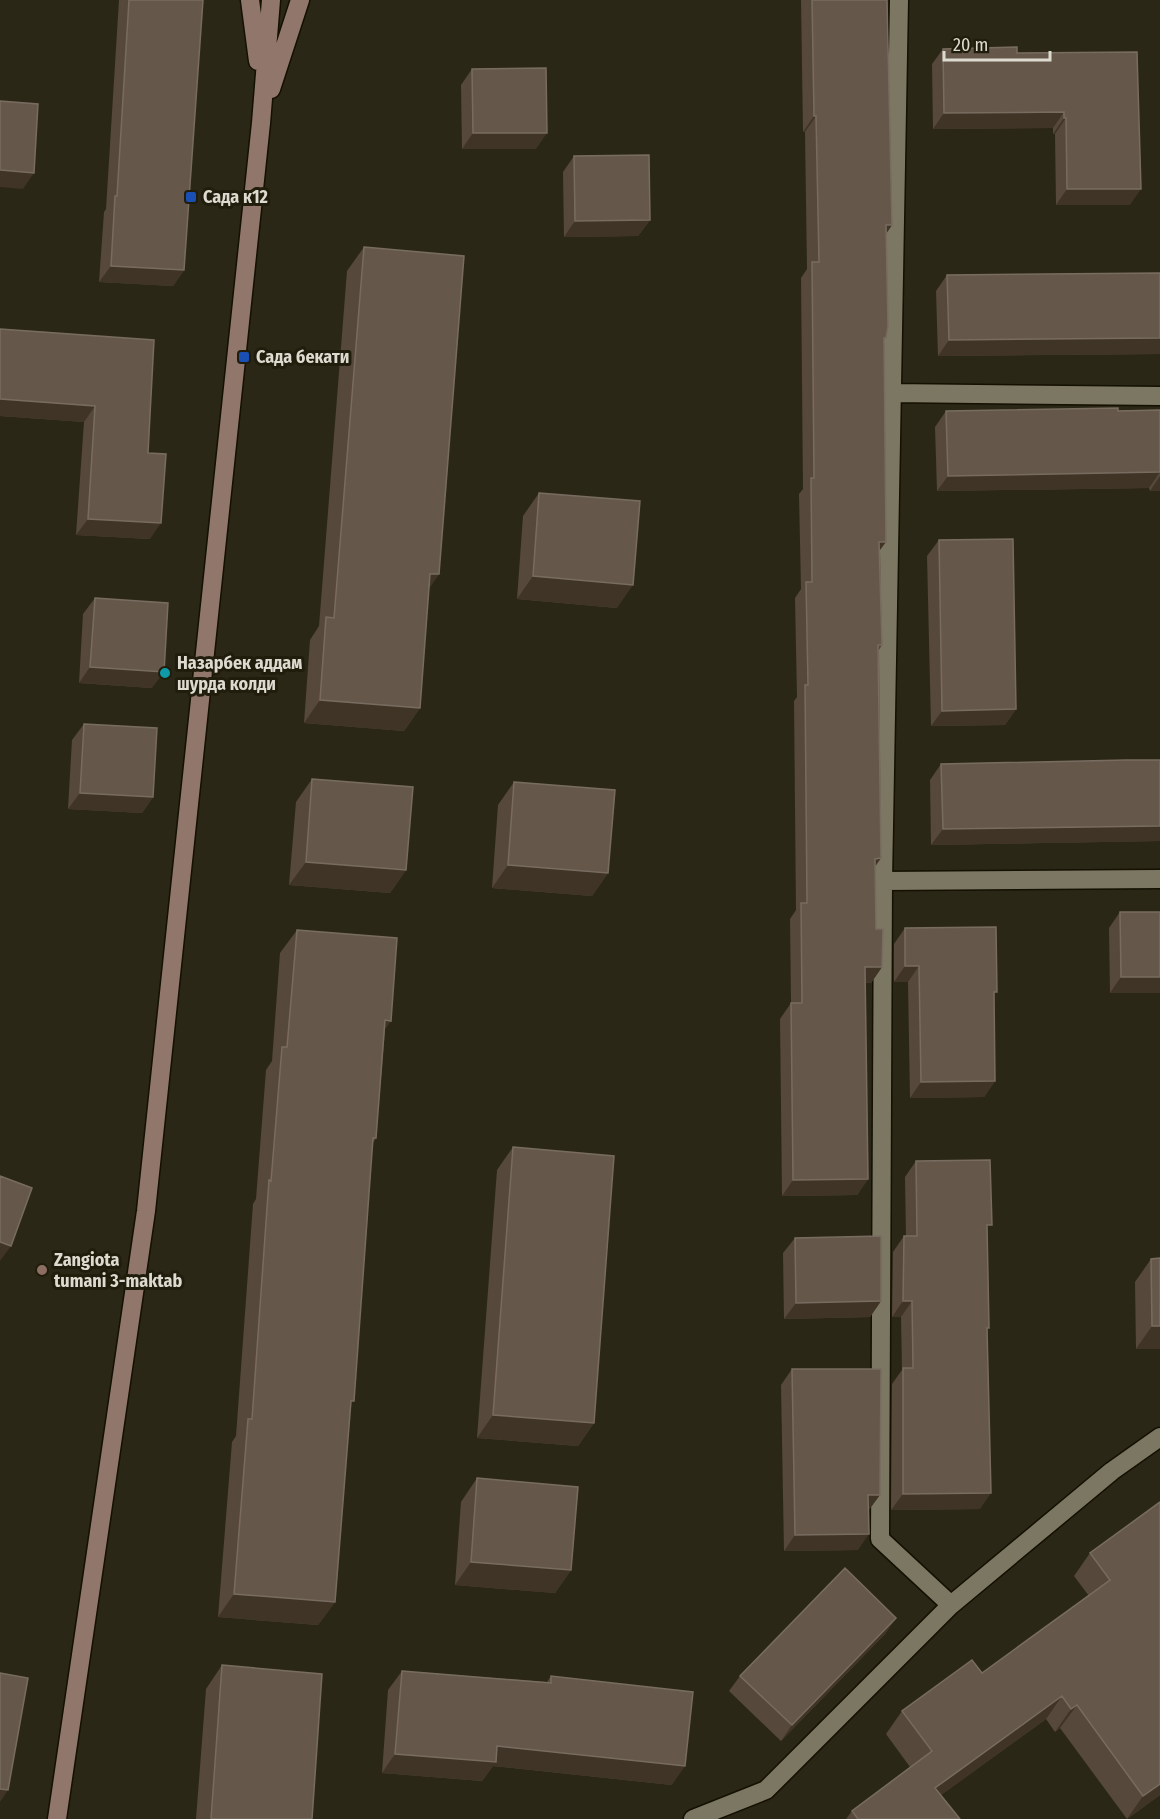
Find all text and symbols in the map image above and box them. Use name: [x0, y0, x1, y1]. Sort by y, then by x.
scale bar: [944, 24, 1050, 62]
text: 20 m: [953, 34, 988, 56]
place label: Сада к12: [203, 186, 268, 208]
marker: Сада к12: [184, 190, 198, 204]
place label: Сада бекати: [256, 346, 349, 368]
marker: Сада бекати: [237, 350, 251, 364]
place label: Назарбек аддам шурда колди: [177, 652, 302, 695]
marker: Назарбек аддам шурда колди: [158, 666, 172, 680]
place label: Zangiota tumani 3-maktab: [54, 1249, 182, 1292]
marker: Zangiota tumani 3-maktab: [35, 1263, 49, 1277]

